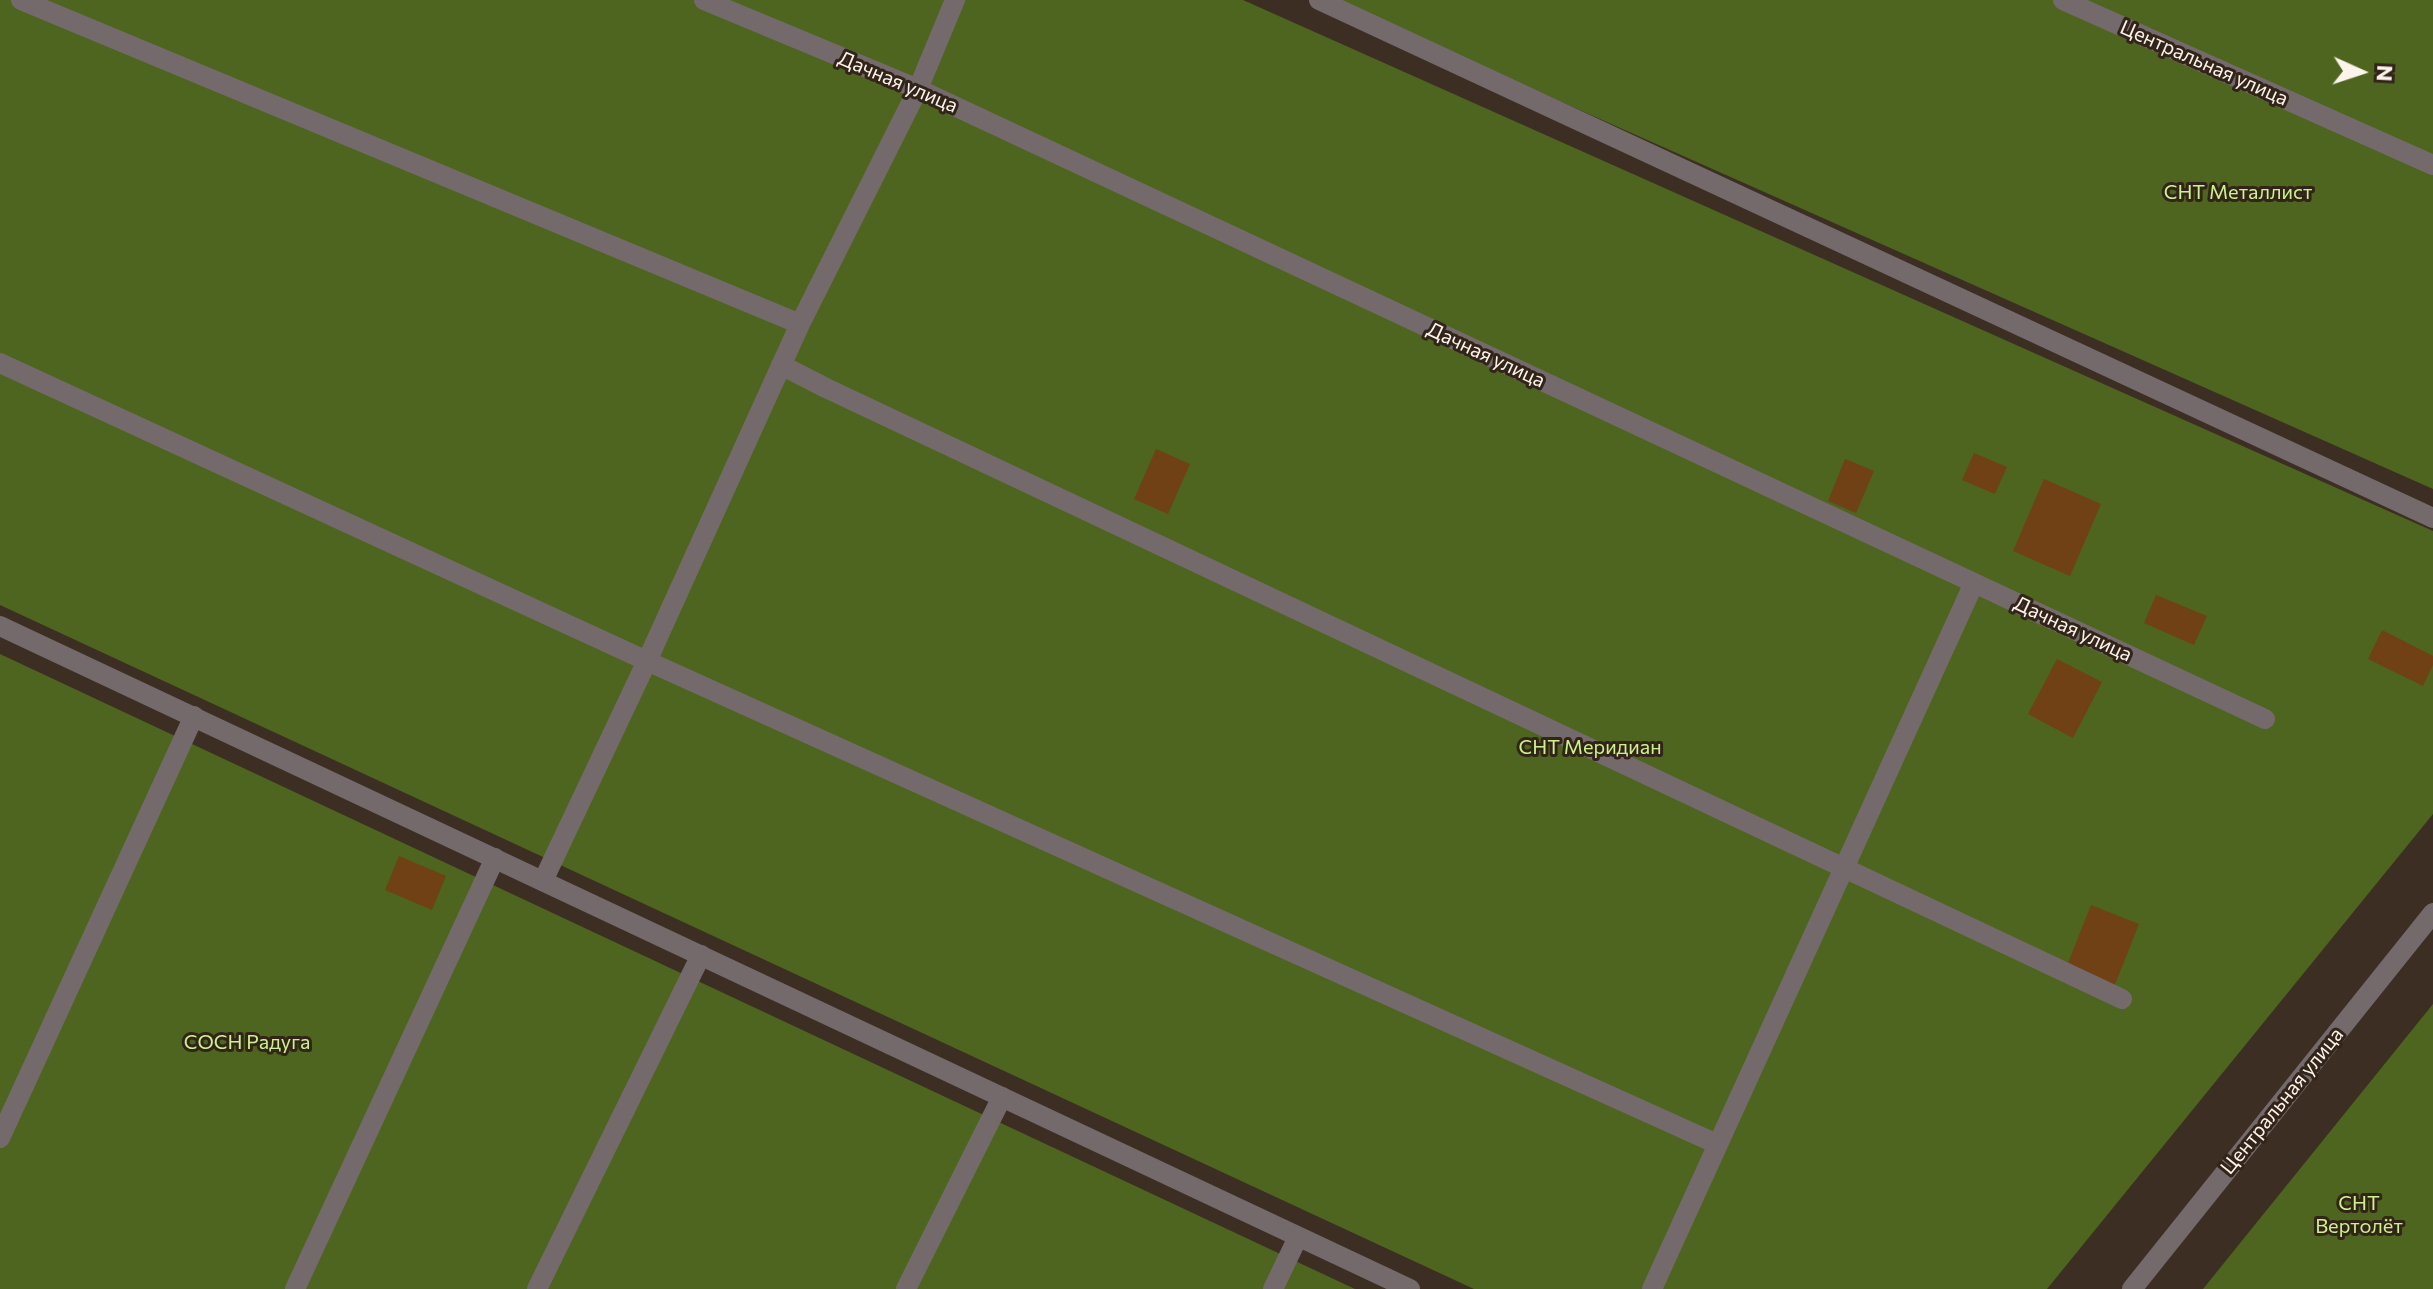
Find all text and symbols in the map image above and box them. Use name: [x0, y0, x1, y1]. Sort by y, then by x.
street label: Центральная улица: [2116, 15, 2292, 111]
north arrow: [2321, 32, 2401, 112]
street label: Дачная улица: [835, 46, 961, 118]
text: N: [2372, 64, 2399, 82]
park label: СНТ Металлист: [2164, 180, 2312, 204]
street label: Дачная улица: [1423, 317, 1549, 393]
street label: Дачная улица: [2010, 591, 2136, 667]
park label: СНТ Меридиан: [1518, 735, 1662, 759]
street label: Центральная улица: [2216, 1023, 2348, 1179]
park label: СОСН Радуга: [184, 1030, 310, 1054]
park label: СНТ Вертолёт: [2315, 1191, 2403, 1238]

